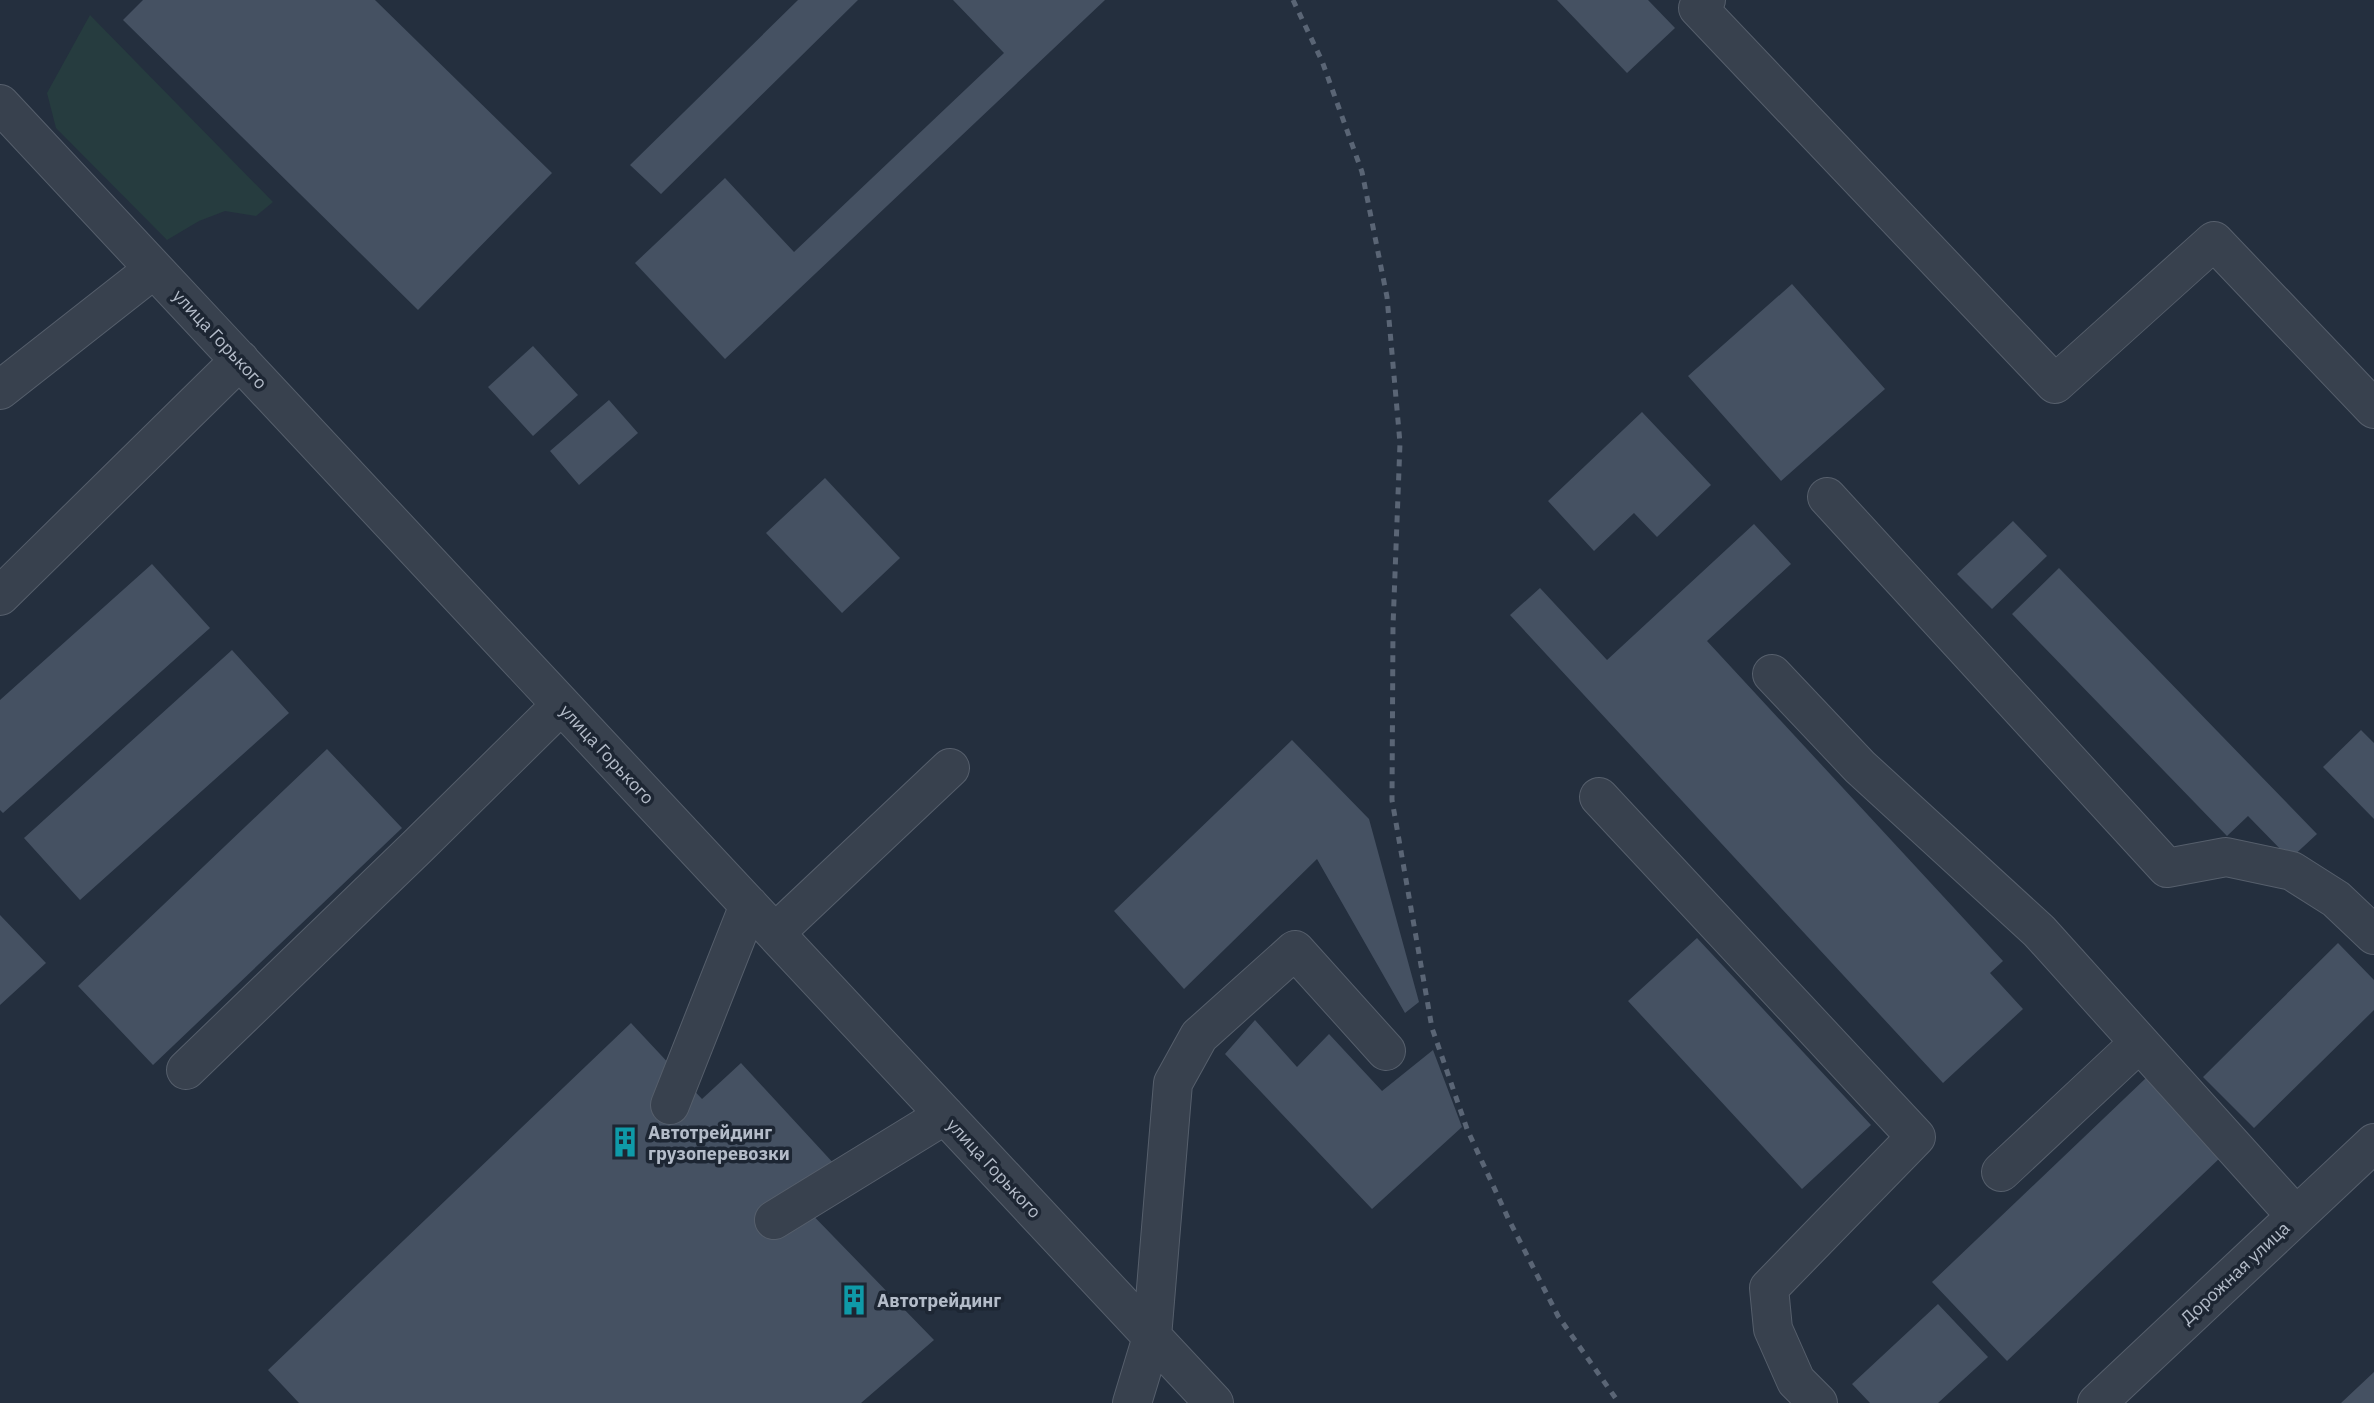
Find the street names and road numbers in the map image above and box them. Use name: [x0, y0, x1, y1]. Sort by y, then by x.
street label: улица Горького: [168, 284, 272, 394]
street label: улица Горького: [555, 699, 659, 809]
street label: улица Горького: [942, 1113, 1046, 1223]
street label: Дорожная улица: [2176, 1216, 2295, 1330]

